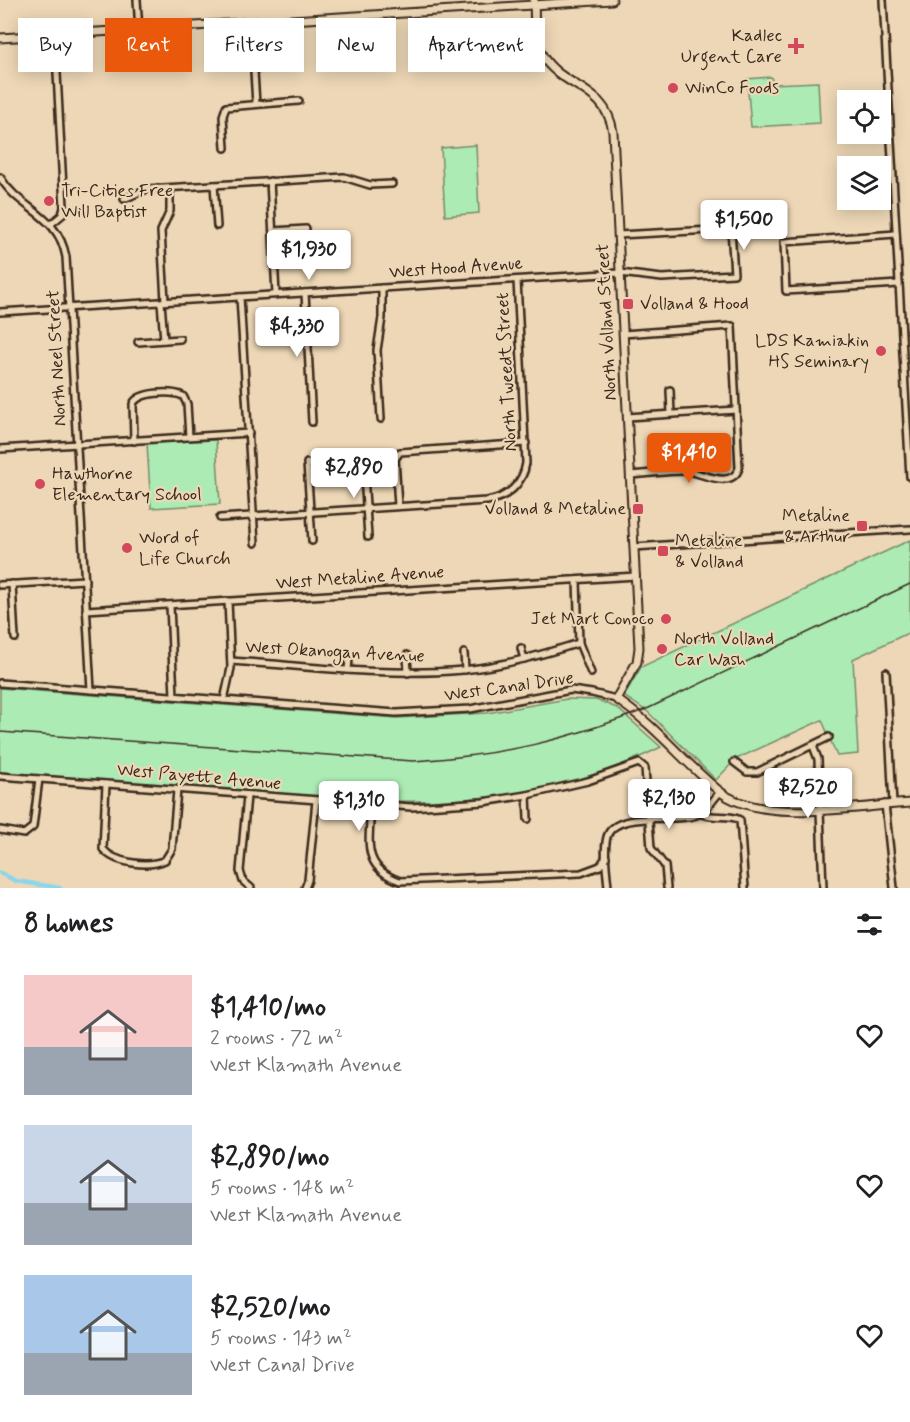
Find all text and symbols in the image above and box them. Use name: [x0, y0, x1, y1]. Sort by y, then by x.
chip: Buy: [18, 18, 93, 72]
chip: Rent: [105, 18, 192, 72]
chip: Filters: [204, 18, 304, 72]
chip: New: [316, 18, 396, 72]
chip: Apartment: [408, 18, 545, 72]
place label: Kadlec Urgent Care: [681, 24, 782, 71]
marker: Kadlec Urgent Care: [787, 37, 805, 55]
place label: WinCo Foods: [685, 76, 779, 100]
marker: WinCo Foods: [666, 81, 680, 95]
map controls: [837, 90, 891, 210]
button: locate: [837, 90, 891, 144]
button: layers: [837, 156, 891, 210]
place label: Tri-Cities Free Will Baptist: [61, 179, 173, 224]
marker: Tri-Cities Free Will Baptist: [42, 194, 56, 208]
pin: $1,500: [695, 200, 793, 251]
text: $1,500: [715, 206, 773, 233]
pin: $1,930: [260, 230, 358, 281]
text: $1,930: [281, 236, 337, 263]
street label: North Volland Street: [591, 243, 623, 401]
street label: West Hood Avenue: [388, 251, 524, 285]
street label: North Neel Street: [41, 289, 73, 427]
street label: North Tweedt Street: [491, 292, 523, 452]
place label: Volland & Hood: [640, 292, 749, 316]
marker: Volland & Hood: [621, 297, 635, 311]
pin: $4,330: [248, 307, 346, 358]
text: $4,330: [269, 313, 325, 340]
place label: LDS Kamiakin HS Seminary: [755, 329, 869, 374]
marker: LDS Kamiakin HS Seminary: [874, 344, 888, 358]
pin: $1,410: [640, 433, 738, 484]
text: $1,410: [661, 439, 717, 466]
pin: $2,890: [305, 448, 403, 499]
text: $2,890: [325, 454, 383, 481]
place label: Hawthorne Elementary School: [52, 462, 202, 507]
marker: Hawthorne Elementary School: [33, 477, 47, 491]
place label: Volland & Metaline: [485, 497, 626, 521]
marker: Volland & Metaline: [631, 502, 645, 516]
place label: Metaline & Arthur: [782, 504, 850, 549]
marker: Metaline & Arthur: [855, 519, 869, 533]
place label: Word of Life Church: [139, 526, 231, 571]
place label: Metaline & Volland: [675, 529, 744, 574]
marker: Word of Life Church: [120, 541, 134, 555]
marker: Metaline & Volland: [656, 544, 670, 558]
street label: West Metaline Avenue: [275, 560, 445, 596]
place label: Jet Mart Conoco: [531, 607, 654, 631]
marker: Jet Mart Conoco: [659, 612, 673, 626]
place label: North Volland Car Wash: [674, 627, 774, 672]
street label: West Okanogan Avenue: [245, 635, 425, 670]
marker: North Volland Car Wash: [655, 642, 669, 656]
street label: West Canal Drive: [443, 666, 575, 708]
street label: West Payette Avenue: [116, 758, 282, 796]
pin: $2,520: [759, 768, 857, 819]
text: $2,520: [778, 774, 838, 801]
pin: $2,130: [620, 779, 718, 830]
pin: $1,310: [310, 781, 408, 832]
text: $2,130: [642, 785, 696, 812]
text: $1,310: [333, 787, 385, 814]
text: 8 homes: [24, 907, 114, 941]
icon: filters: [853, 908, 886, 941]
text: $1,410/mo: [210, 991, 326, 1025]
icon: home: [72, 999, 144, 1071]
icon: heart: [853, 1019, 886, 1052]
text: 2 rooms · 72 m²: [210, 1025, 343, 1052]
text: West Klamath Avenue: [210, 1052, 402, 1079]
text: $2,890/mo: [210, 1141, 329, 1175]
icon: home: [72, 1149, 144, 1221]
icon: heart: [853, 1169, 886, 1202]
text: 5 rooms · 148 m²: [210, 1175, 354, 1202]
text: West Klamath Avenue: [210, 1202, 402, 1229]
text: $2,520/mo: [210, 1291, 331, 1325]
icon: home: [72, 1299, 144, 1371]
icon: heart: [853, 1319, 886, 1352]
text: 5 rooms · 143 m²: [210, 1325, 352, 1352]
text: West Canal Drive: [210, 1352, 355, 1379]

